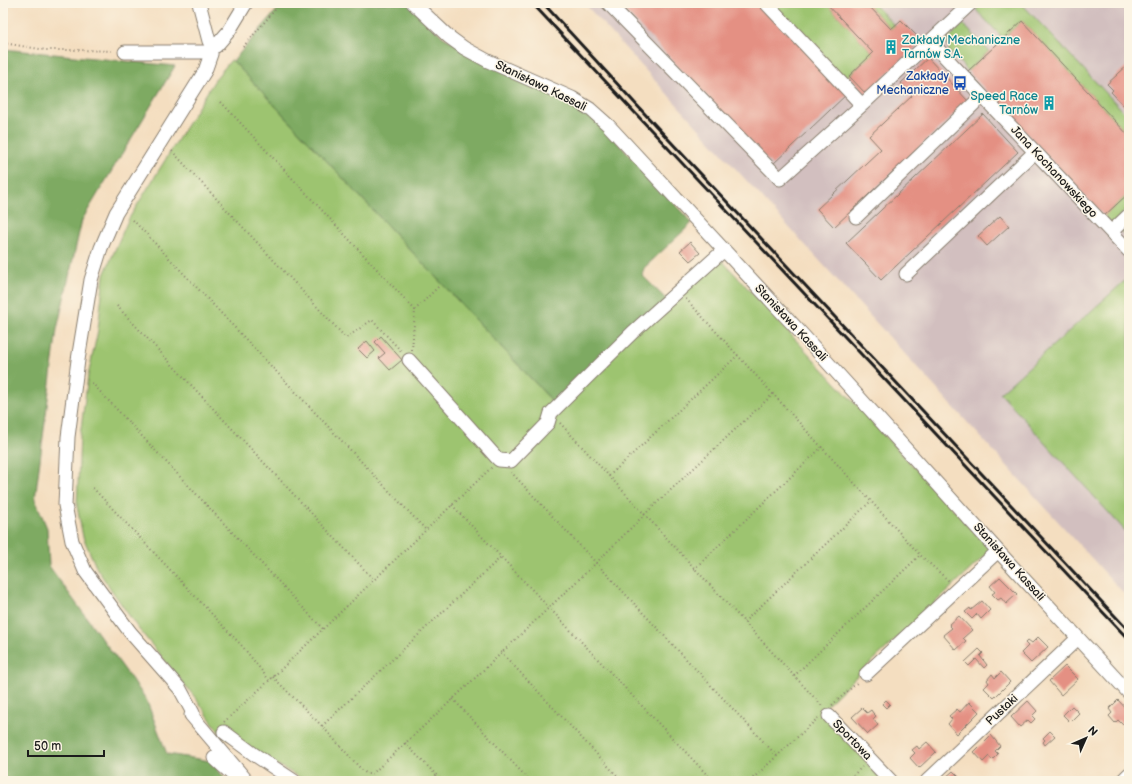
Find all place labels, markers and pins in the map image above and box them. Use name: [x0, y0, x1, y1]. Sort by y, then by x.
place label: Zakłady Mechaniczne Tarnów S.A.: [901, 33, 1020, 62]
building icon: Zakłady Mechaniczne Tarnów S.A.: [883, 39, 899, 55]
place label: Zakłady Mechaniczne: [876, 69, 950, 98]
bus stop icon: Zakłady Mechaniczne: [952, 75, 968, 91]
place label: Speed Race Tarnów: [971, 89, 1038, 118]
building icon: Speed Race Tarnów: [1041, 95, 1057, 111]

